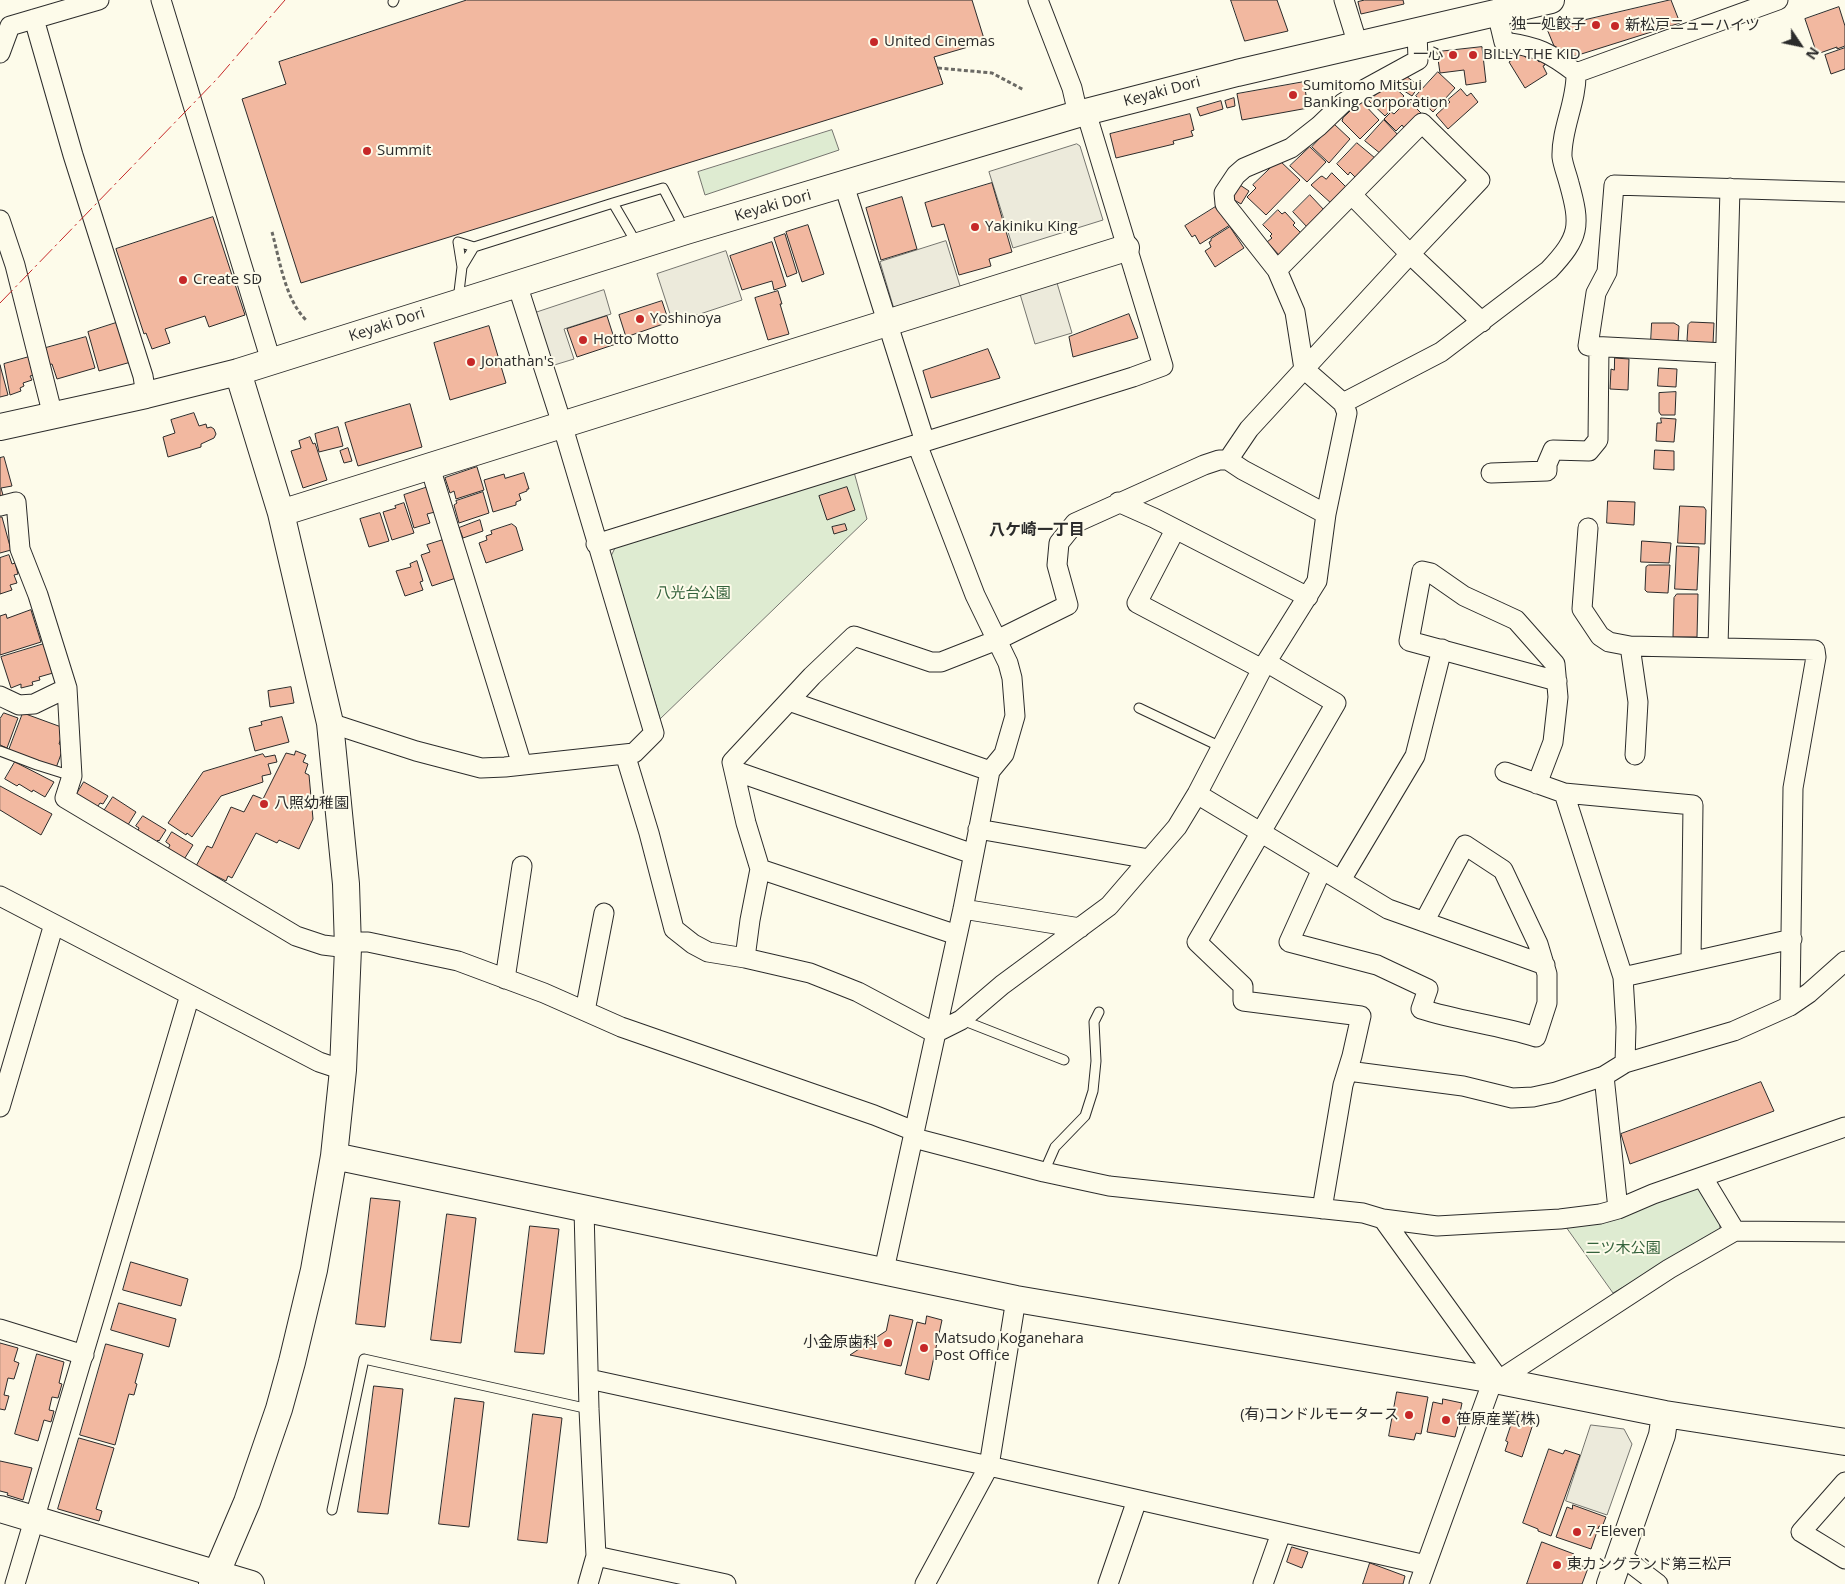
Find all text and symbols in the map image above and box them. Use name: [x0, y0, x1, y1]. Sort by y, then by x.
place label: 独一処餃子: [1511, 16, 1586, 34]
place label: 新松戸ニューハイツ: [1625, 17, 1760, 35]
marker: 独一処餃子: [1590, 19, 1602, 31]
marker: 新松戸ニューハイツ: [1609, 20, 1621, 32]
north arrow: [1775, 20, 1825, 70]
place label: United Cinemas: [884, 33, 995, 51]
marker: United Cinemas: [868, 36, 880, 48]
text: N: [1802, 44, 1824, 64]
place label: 一心: [1413, 46, 1443, 64]
place label: BILLY THE KID: [1483, 46, 1581, 64]
marker: 一心: [1447, 49, 1459, 61]
marker: BILLY THE KID: [1467, 49, 1479, 61]
street label: Keyaki Dori: [1122, 73, 1202, 111]
place label: Sumitomo Mitsui Banking Corporation: [1303, 77, 1448, 112]
marker: Sumitomo Mitsui Banking Corporation: [1287, 89, 1299, 101]
place label: Summit: [377, 142, 431, 160]
marker: Summit: [361, 145, 373, 157]
street label: Keyaki Dori: [733, 186, 813, 226]
place label: Yakiniku King: [985, 218, 1078, 236]
marker: Yakiniku King: [969, 221, 981, 233]
place label: Create SD: [193, 271, 262, 289]
marker: Create SD: [177, 274, 189, 286]
street label: Keyaki Dori: [347, 304, 427, 346]
place label: Yoshinoya: [650, 310, 722, 328]
marker: Yoshinoya: [634, 313, 646, 325]
place label: Hotto Motto: [593, 331, 679, 349]
marker: Hotto Motto: [577, 334, 589, 346]
place label: Jonathan's: [481, 353, 554, 371]
marker: Jonathan's: [465, 356, 477, 368]
district label: 八ケ崎一丁目: [989, 520, 1085, 540]
park label: 八光台公園: [656, 585, 730, 603]
place label: 八照幼稚園: [274, 795, 349, 813]
marker: 八照幼稚園: [258, 798, 270, 810]
park label: 二ツ木公園: [1586, 1240, 1660, 1258]
place label: Matsudo Koganehara Post Office: [934, 1330, 1084, 1365]
place label: 小金原歯科: [803, 1334, 878, 1352]
marker: 小金原歯科: [882, 1337, 894, 1349]
marker: Matsudo Koganehara Post Office: [918, 1342, 930, 1354]
place label: (有)コンドルモータース: [1240, 1406, 1399, 1424]
marker: (有)コンドルモータース: [1403, 1409, 1415, 1421]
place label: 笹原産業(株): [1456, 1411, 1540, 1429]
marker: 笹原産業(株): [1440, 1414, 1452, 1426]
place label: 7-Eleven: [1587, 1523, 1646, 1541]
marker: 7-Eleven: [1571, 1526, 1583, 1538]
place label: 東カングランド第三松戸: [1567, 1556, 1732, 1574]
marker: 東カングランド第三松戸: [1551, 1559, 1563, 1571]

